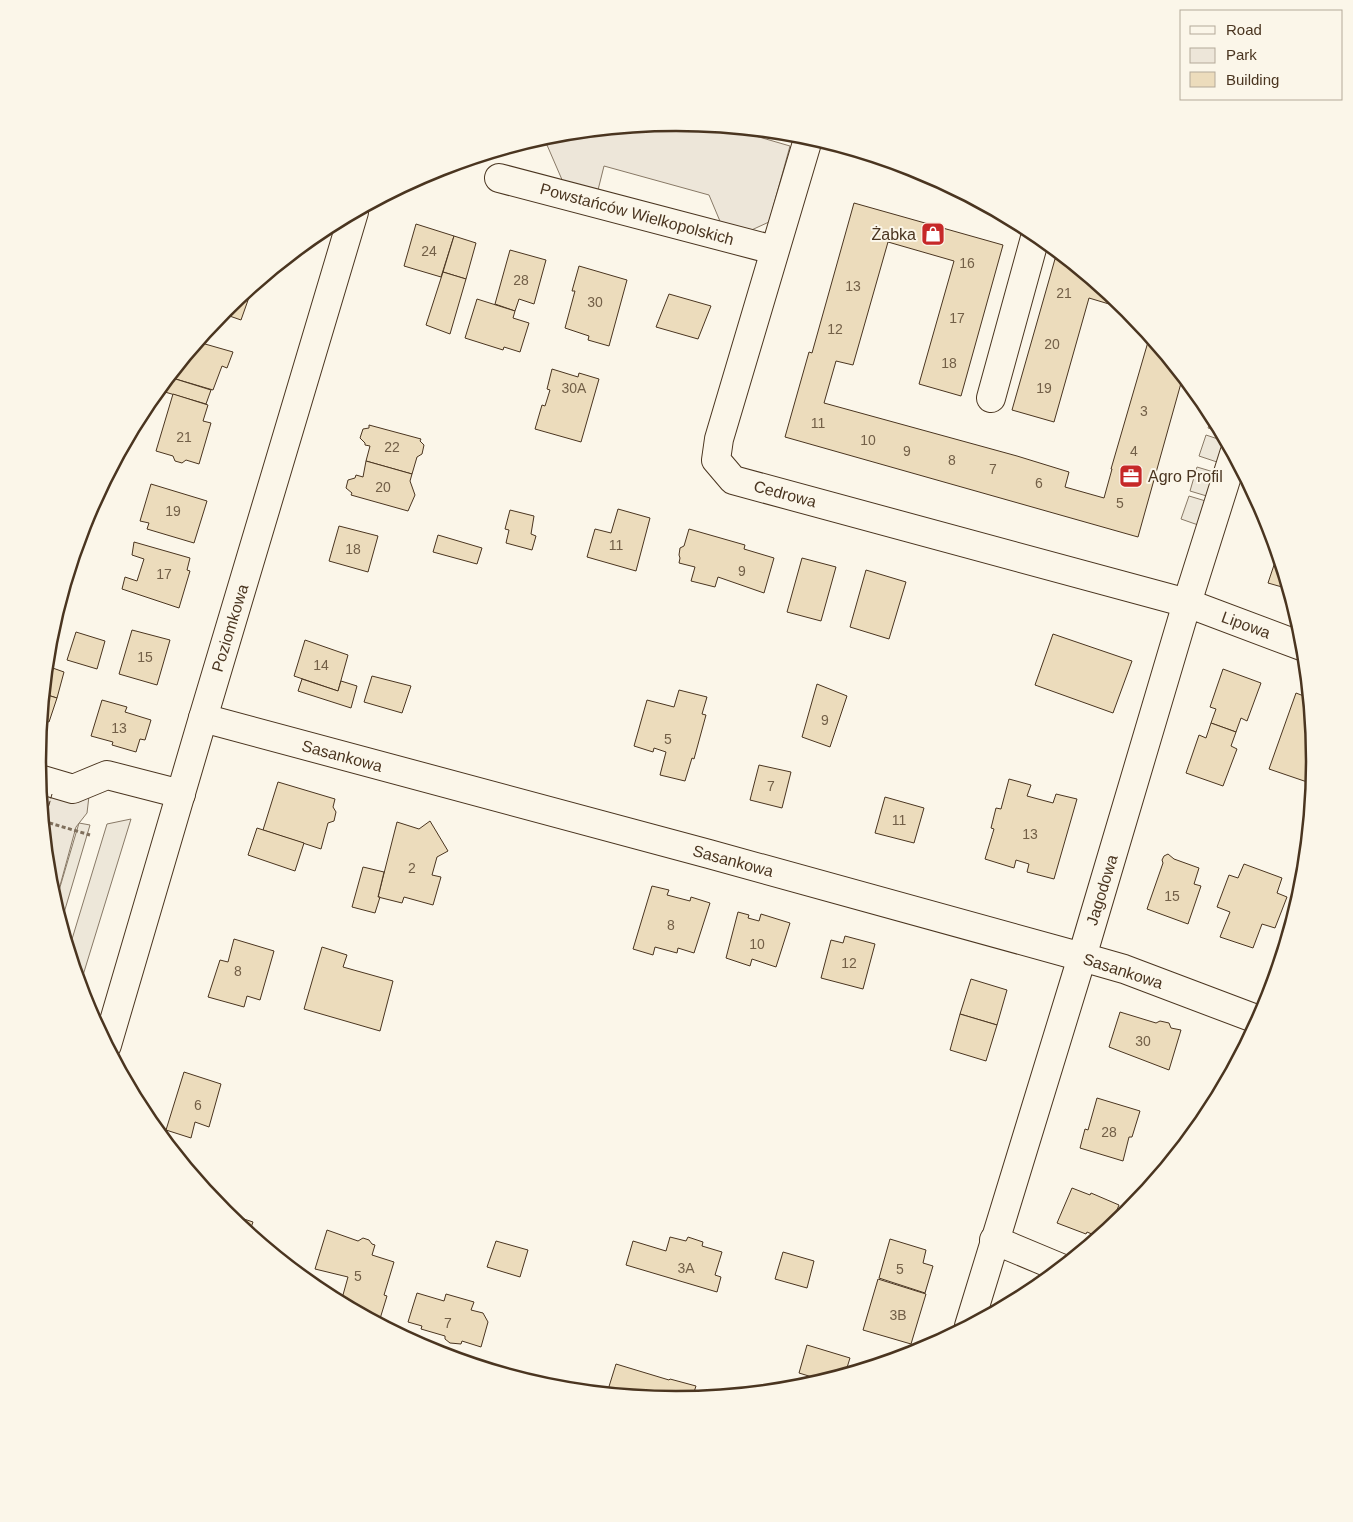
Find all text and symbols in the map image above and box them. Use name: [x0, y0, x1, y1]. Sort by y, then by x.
legend: [1180, 10, 1343, 100]
text: Road: [1226, 21, 1262, 38]
text: Park: [1226, 46, 1257, 63]
text: Building: [1226, 71, 1279, 88]
street label: Powstańców Wielkopolskich: [538, 180, 736, 248]
shop icon: Żabka: [920, 221, 946, 247]
place label: Żabka: [872, 225, 916, 243]
house number: 24: [421, 243, 437, 259]
house number: 16: [959, 255, 975, 271]
house number: 28: [513, 272, 529, 288]
house number: 13: [845, 278, 861, 294]
house number: 21: [1056, 285, 1072, 301]
house number: 30: [587, 294, 603, 310]
house number: 17: [949, 310, 965, 326]
house number: 12: [827, 321, 843, 337]
house number: 20: [1044, 336, 1060, 352]
house number: 18: [941, 355, 957, 371]
house number: 30A: [562, 380, 587, 396]
house number: 19: [1036, 380, 1052, 396]
house number: 3: [1140, 403, 1148, 419]
house number: 11: [811, 415, 825, 431]
house number: 21: [176, 429, 192, 445]
house number: 10: [860, 432, 876, 448]
house number: 22: [384, 439, 400, 455]
house number: 9: [903, 443, 911, 459]
house number: 4: [1130, 443, 1138, 459]
house number: 8: [948, 452, 956, 468]
house number: 7: [989, 461, 997, 477]
office icon: Agro Profil: [1118, 463, 1144, 489]
place label: Agro Profil: [1148, 468, 1223, 485]
house number: 6: [1035, 475, 1043, 491]
street label: Cedrowa: [752, 478, 818, 511]
house number: 20: [375, 479, 391, 495]
house number: 5: [1116, 495, 1124, 511]
house number: 19: [165, 503, 181, 519]
house number: 11: [609, 537, 623, 553]
house number: 18: [345, 541, 361, 557]
house number: 9: [738, 563, 746, 579]
house number: 17: [156, 566, 172, 582]
street label: Poziomkowa: [209, 582, 251, 674]
street label: Lipowa: [1219, 608, 1273, 642]
house number: 15: [137, 649, 153, 665]
house number: 14: [313, 657, 329, 673]
house number: 9: [821, 712, 829, 728]
house number: 13: [111, 720, 127, 736]
house number: 5: [664, 731, 672, 747]
street label: Sasankowa: [300, 737, 384, 775]
house number: 7: [767, 778, 775, 794]
house number: 11: [892, 812, 906, 828]
house number: 13: [1022, 826, 1038, 842]
street label: Sasankowa: [691, 842, 775, 880]
street label: Jagodowa: [1083, 853, 1121, 927]
house number: 2: [408, 860, 416, 876]
house number: 15: [1164, 888, 1180, 904]
house number: 8: [667, 917, 675, 933]
house number: 10: [749, 936, 765, 952]
street label: Sasankowa: [1081, 950, 1165, 992]
house number: 12: [841, 955, 857, 971]
house number: 8: [234, 963, 242, 979]
house number: 30: [1135, 1033, 1151, 1049]
house number: 6: [194, 1097, 202, 1113]
house number: 28: [1101, 1124, 1117, 1140]
house number: 3A: [677, 1260, 695, 1276]
house number: 5: [896, 1261, 904, 1277]
house number: 5: [354, 1268, 362, 1284]
house number: 3B: [889, 1307, 907, 1323]
house number: 7: [444, 1315, 452, 1331]

